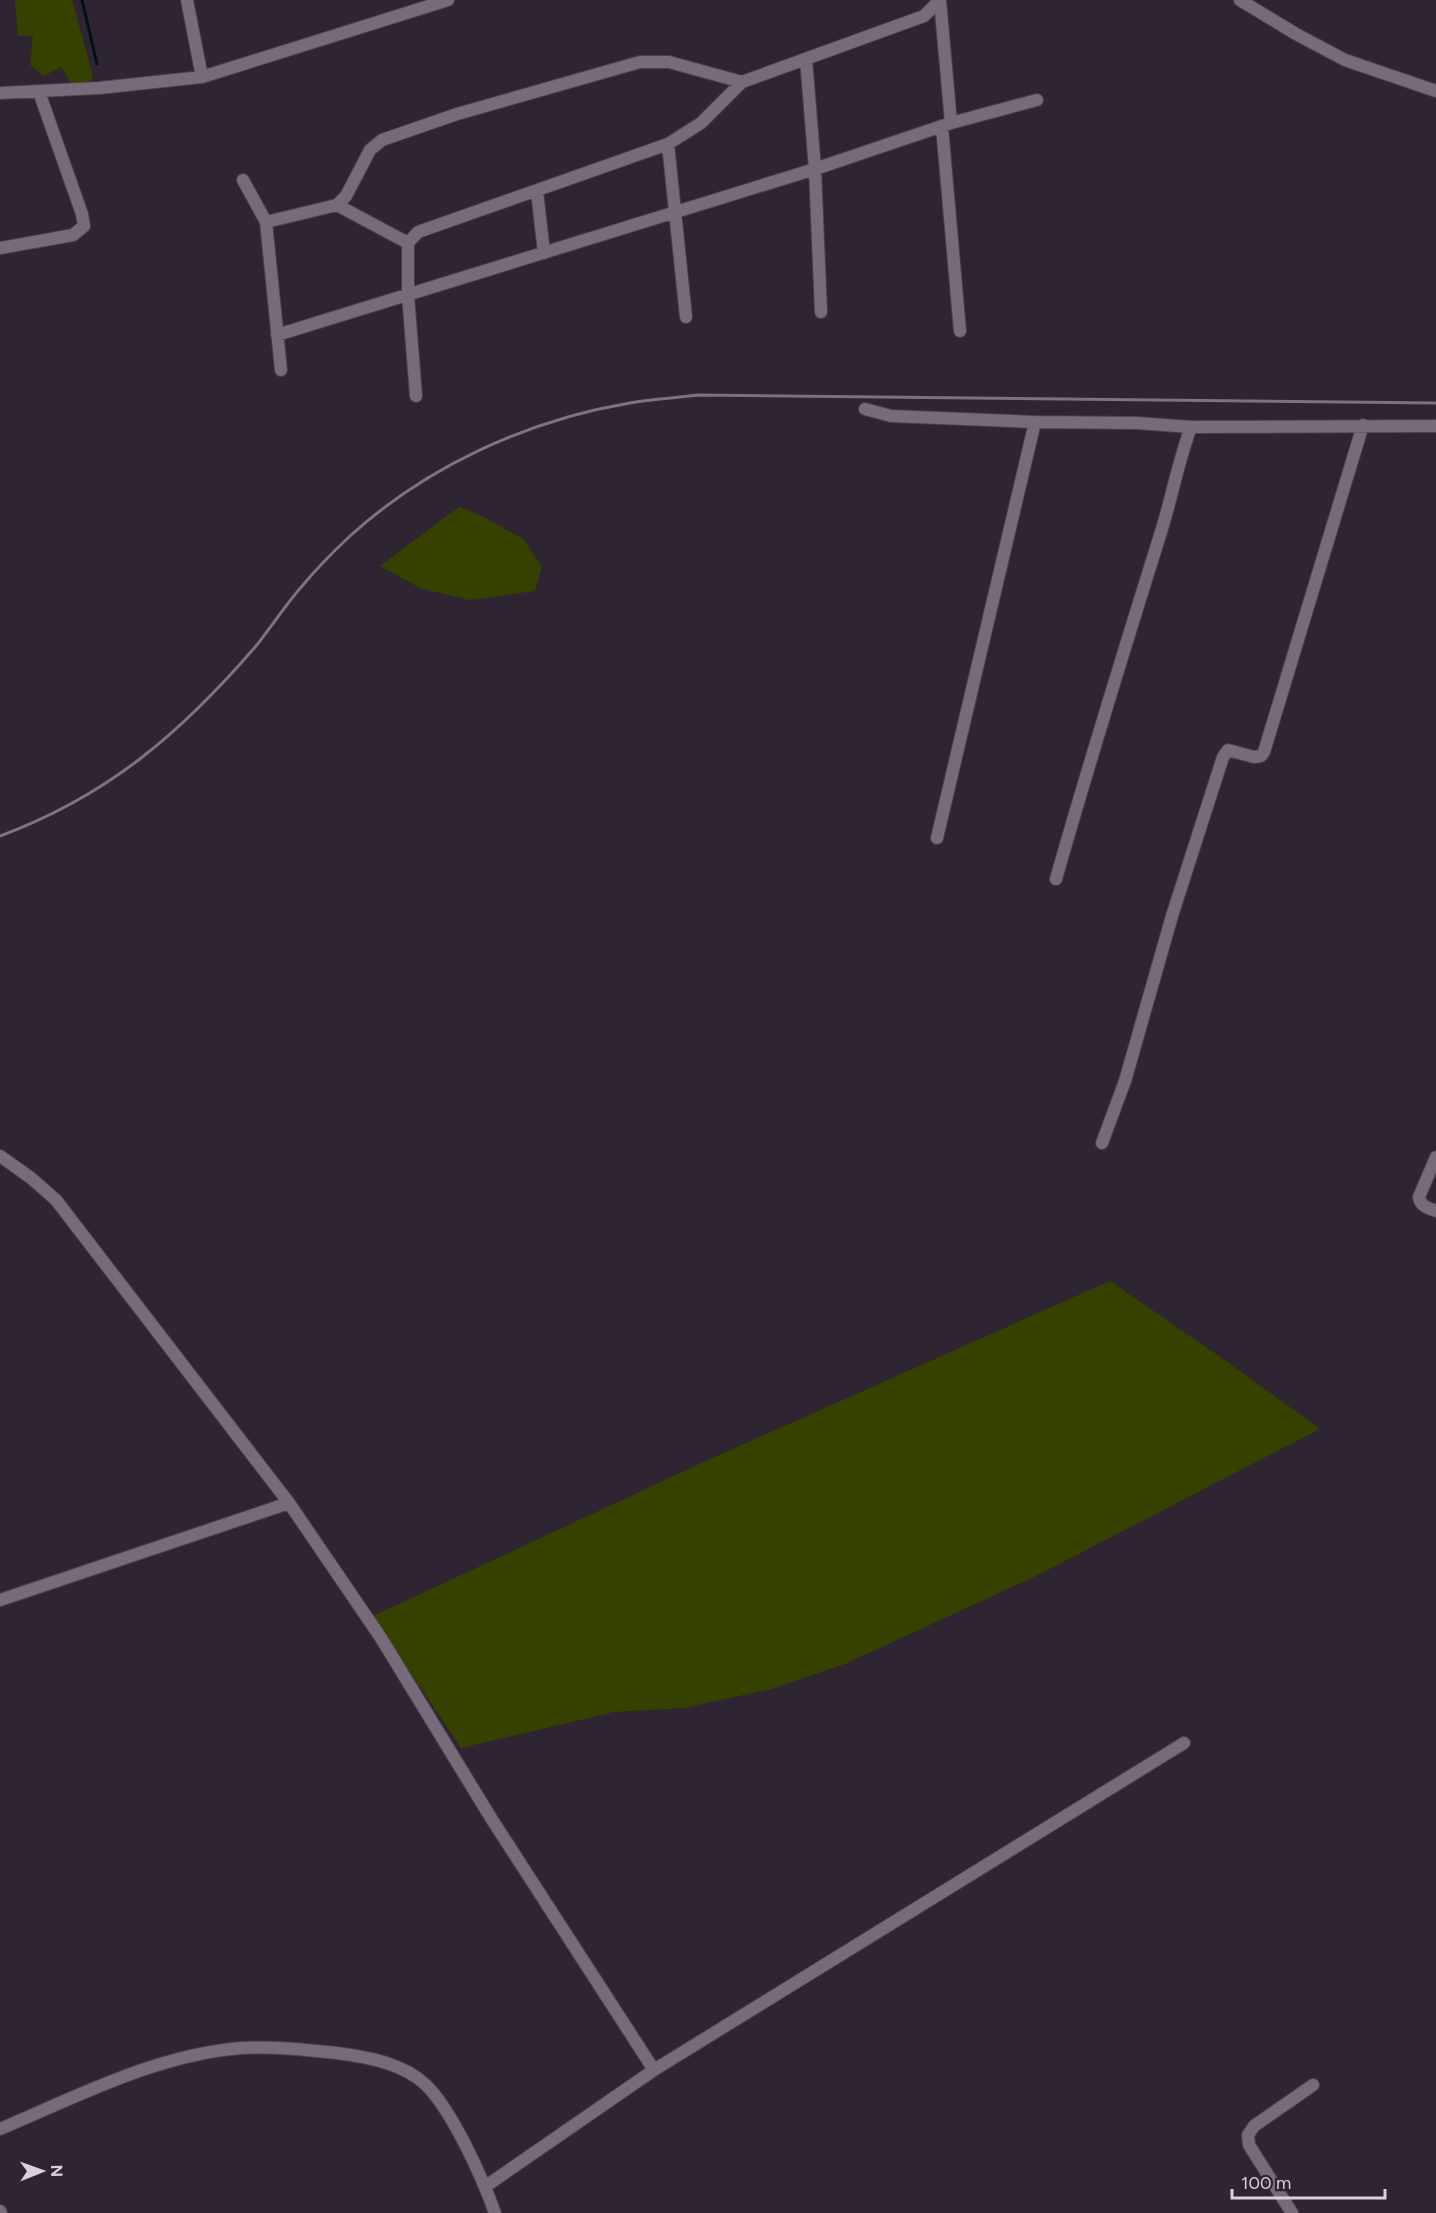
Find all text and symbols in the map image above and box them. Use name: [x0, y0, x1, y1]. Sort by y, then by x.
north arrow: [12, 2141, 72, 2201]
scale bar: [1232, 2162, 1385, 2200]
text: N: [47, 2164, 66, 2177]
text: 100 m: [1241, 2172, 1291, 2194]

